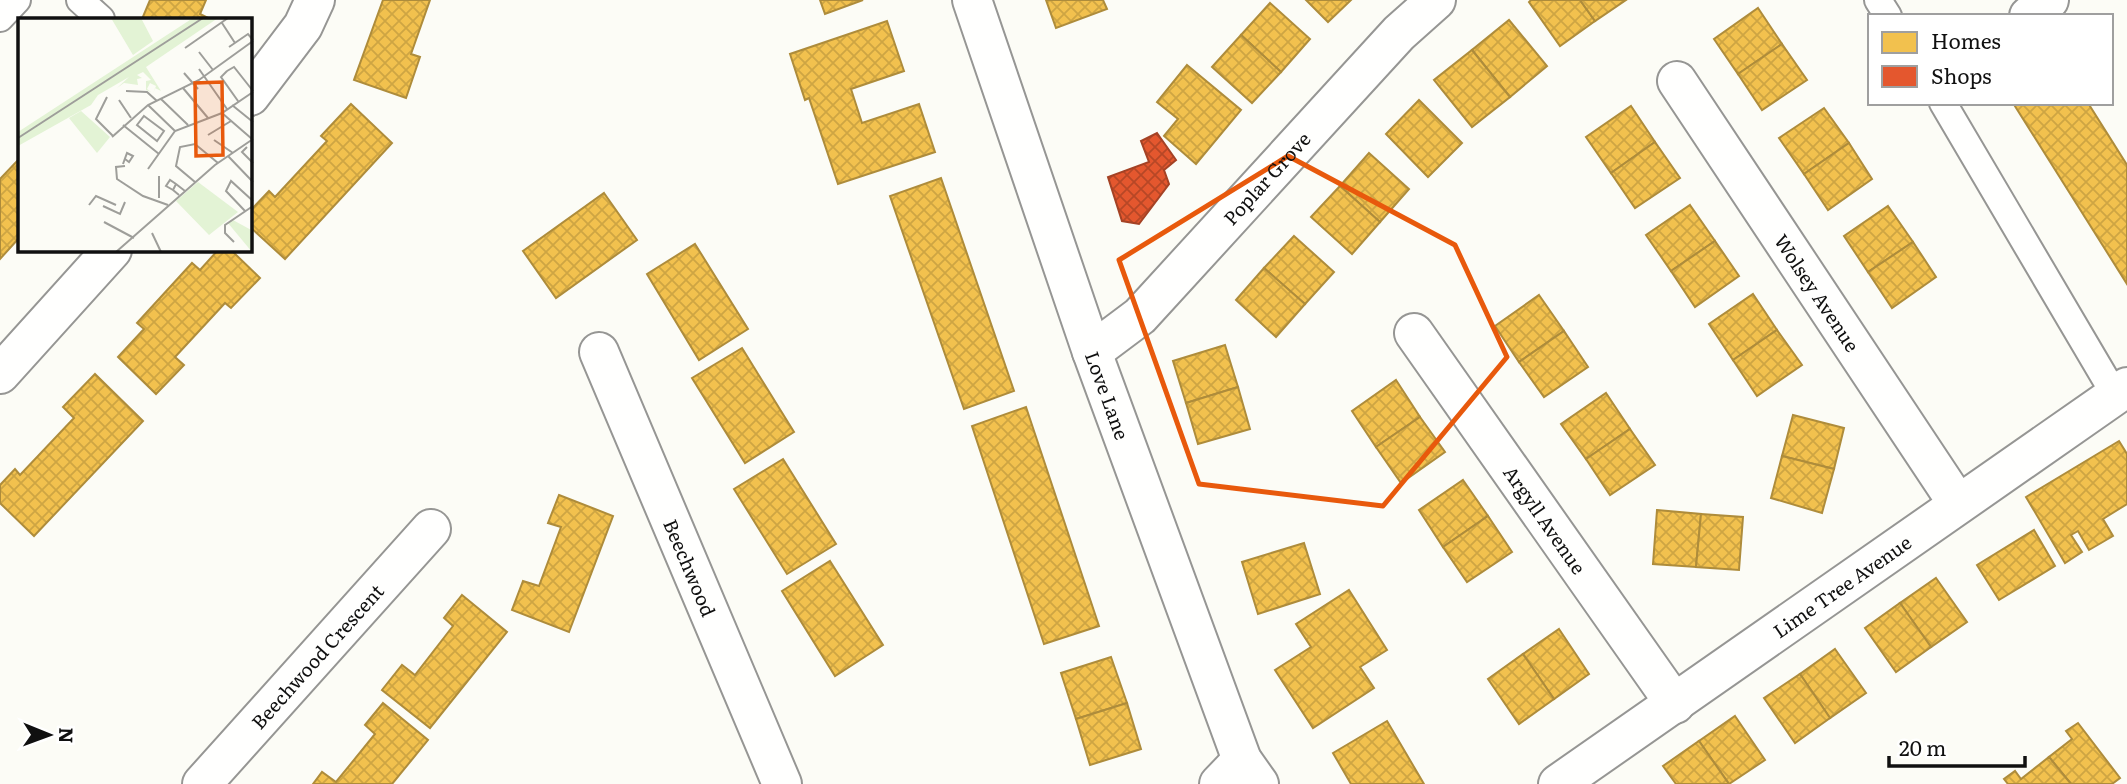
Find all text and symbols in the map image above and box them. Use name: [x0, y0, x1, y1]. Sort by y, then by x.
legend: [1868, 14, 2113, 105]
inset map: [18, 18, 252, 252]
text: Homes: [1931, 24, 2001, 55]
text: Shops: [1931, 59, 1992, 90]
street label: Poplar Grove: [1216, 125, 1316, 231]
street label: Wolsey Avenue: [1768, 228, 1867, 357]
street label: Love Lane: [1079, 347, 1137, 443]
street label: Argyll Avenue: [1497, 460, 1593, 580]
street label: Beechwood: [657, 514, 723, 621]
street label: Lime Tree Avenue: [1767, 528, 1917, 644]
street label: Beechwood Crescent: [244, 577, 390, 735]
north arrow: [14, 700, 84, 770]
scale bar: [1889, 724, 2025, 768]
text: N: [53, 727, 81, 744]
text: 20 m: [1899, 731, 1946, 762]

